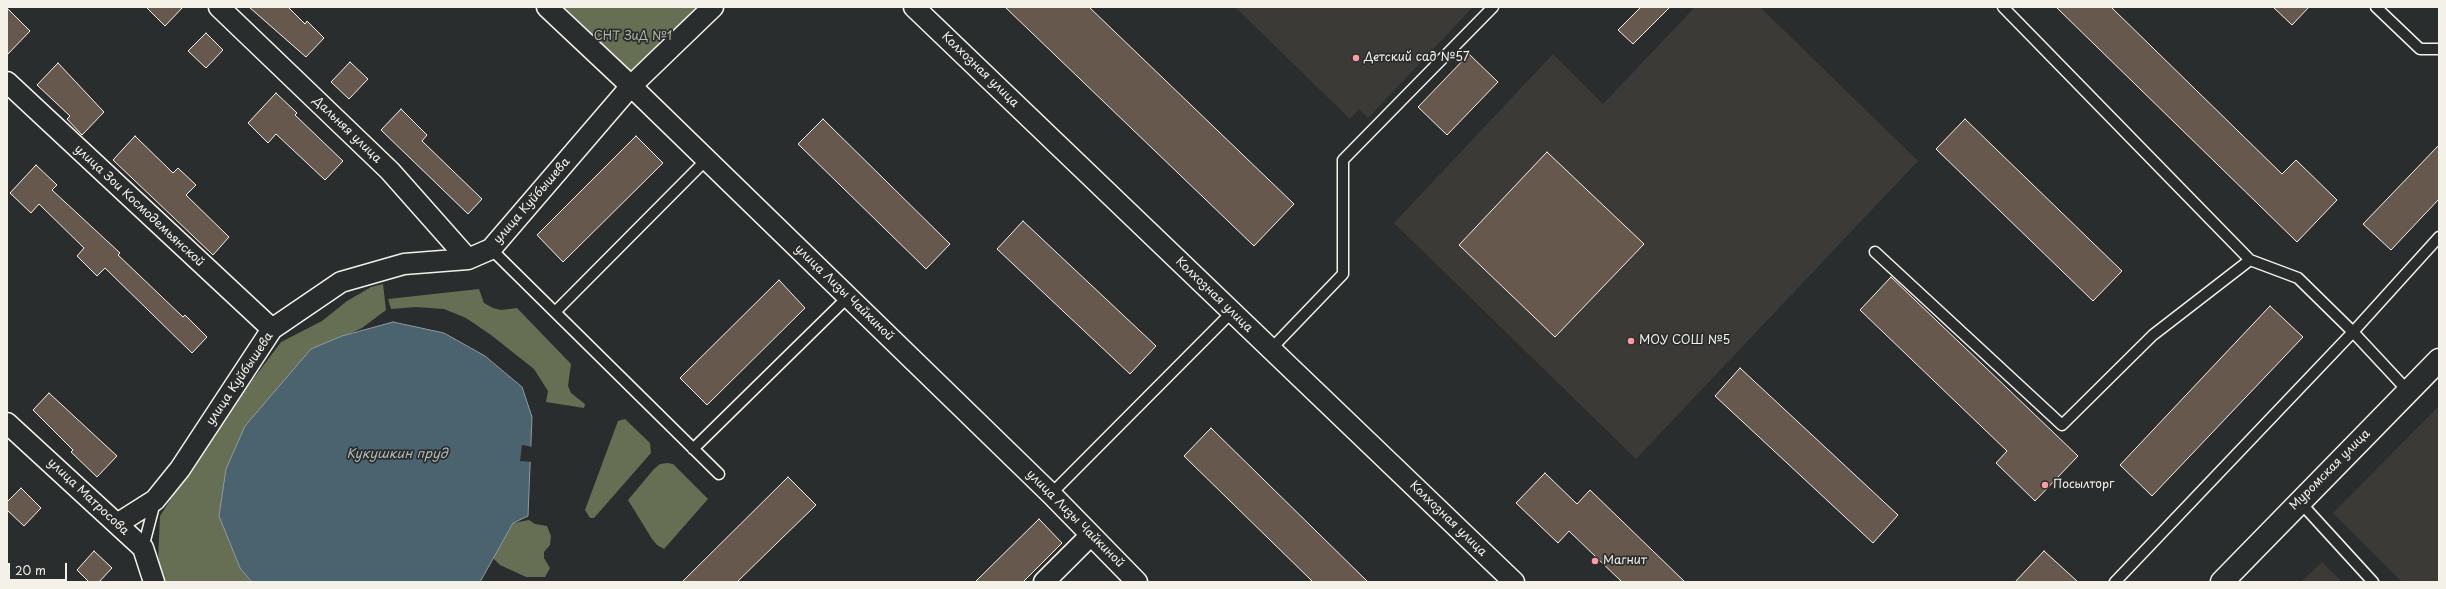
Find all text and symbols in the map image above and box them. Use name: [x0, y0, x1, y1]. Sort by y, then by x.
park label: СНТ ЗиД №1: [594, 30, 672, 44]
street label: Колхозная улица: [938, 30, 1022, 110]
place label: Детский сад №57: [1364, 51, 1470, 65]
marker: Детский сад №57: [1351, 53, 1361, 63]
street label: Дальняя улица: [310, 94, 384, 166]
street label: улица Зои Космодемьянской: [71, 142, 207, 270]
street label: улица Куйбышева: [491, 155, 573, 247]
street label: улица Лизы Чайкиной: [791, 242, 897, 344]
street label: Колхозная улица: [1172, 255, 1256, 335]
street label: улица Куйбышева: [204, 330, 276, 428]
place label: МОУ СОШ №5: [1639, 334, 1730, 348]
marker: МОУ СОШ №5: [1626, 336, 1636, 346]
street label: Муромская улица: [2287, 427, 2373, 513]
water label: Кукушкин пруд: [347, 446, 447, 462]
street label: улица Матросова: [44, 456, 132, 538]
street label: улица Лизы Чайкиной: [1023, 467, 1127, 571]
place label: Посылторг: [2053, 478, 2114, 492]
street label: Колхозная улица: [1406, 479, 1490, 559]
marker: Посылторг: [2040, 480, 2050, 490]
place label: Магнит: [1603, 554, 1647, 568]
scale bar: [10, 555, 69, 581]
marker: Магнит: [1590, 556, 1600, 566]
text: 20 m: [15, 561, 46, 579]

